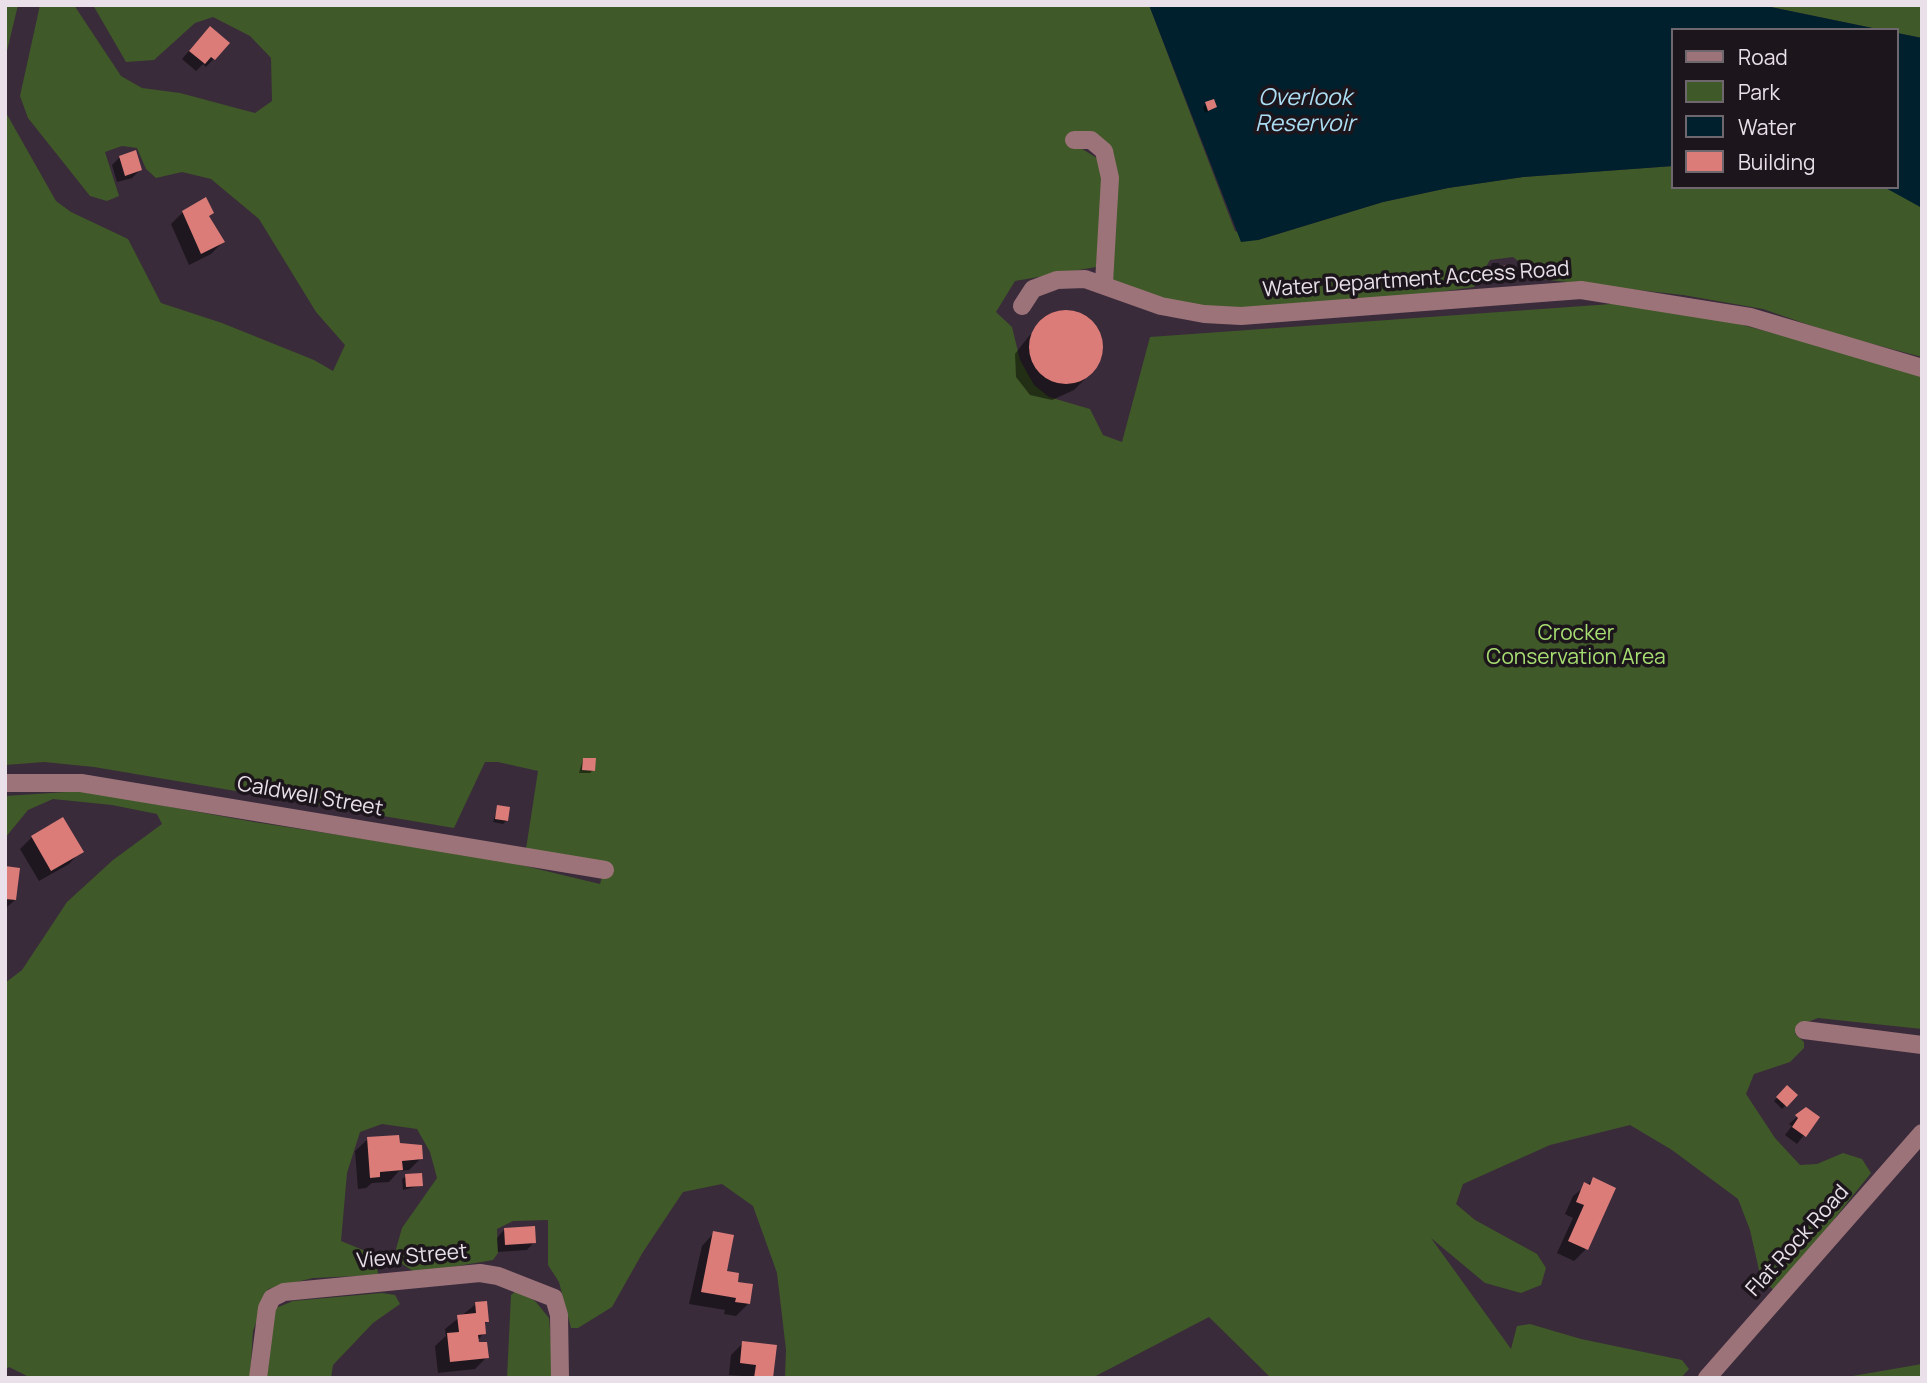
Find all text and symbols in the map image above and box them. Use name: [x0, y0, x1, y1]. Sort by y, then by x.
legend: [1672, 28, 1899, 189]
text: Road: [1738, 43, 1788, 71]
text: Park: [1738, 78, 1780, 106]
water label: Overlook Reservoir: [1255, 85, 1355, 139]
text: Water: [1738, 113, 1796, 141]
text: Building: [1738, 148, 1815, 176]
street label: Water Department Access Road: [1262, 257, 1570, 303]
park label: Crocker Conservation Area: [1486, 621, 1666, 671]
street label: Caldwell Street: [235, 772, 385, 822]
street label: Flat Rock Road: [1741, 1180, 1855, 1302]
street label: View Street: [356, 1240, 468, 1274]

